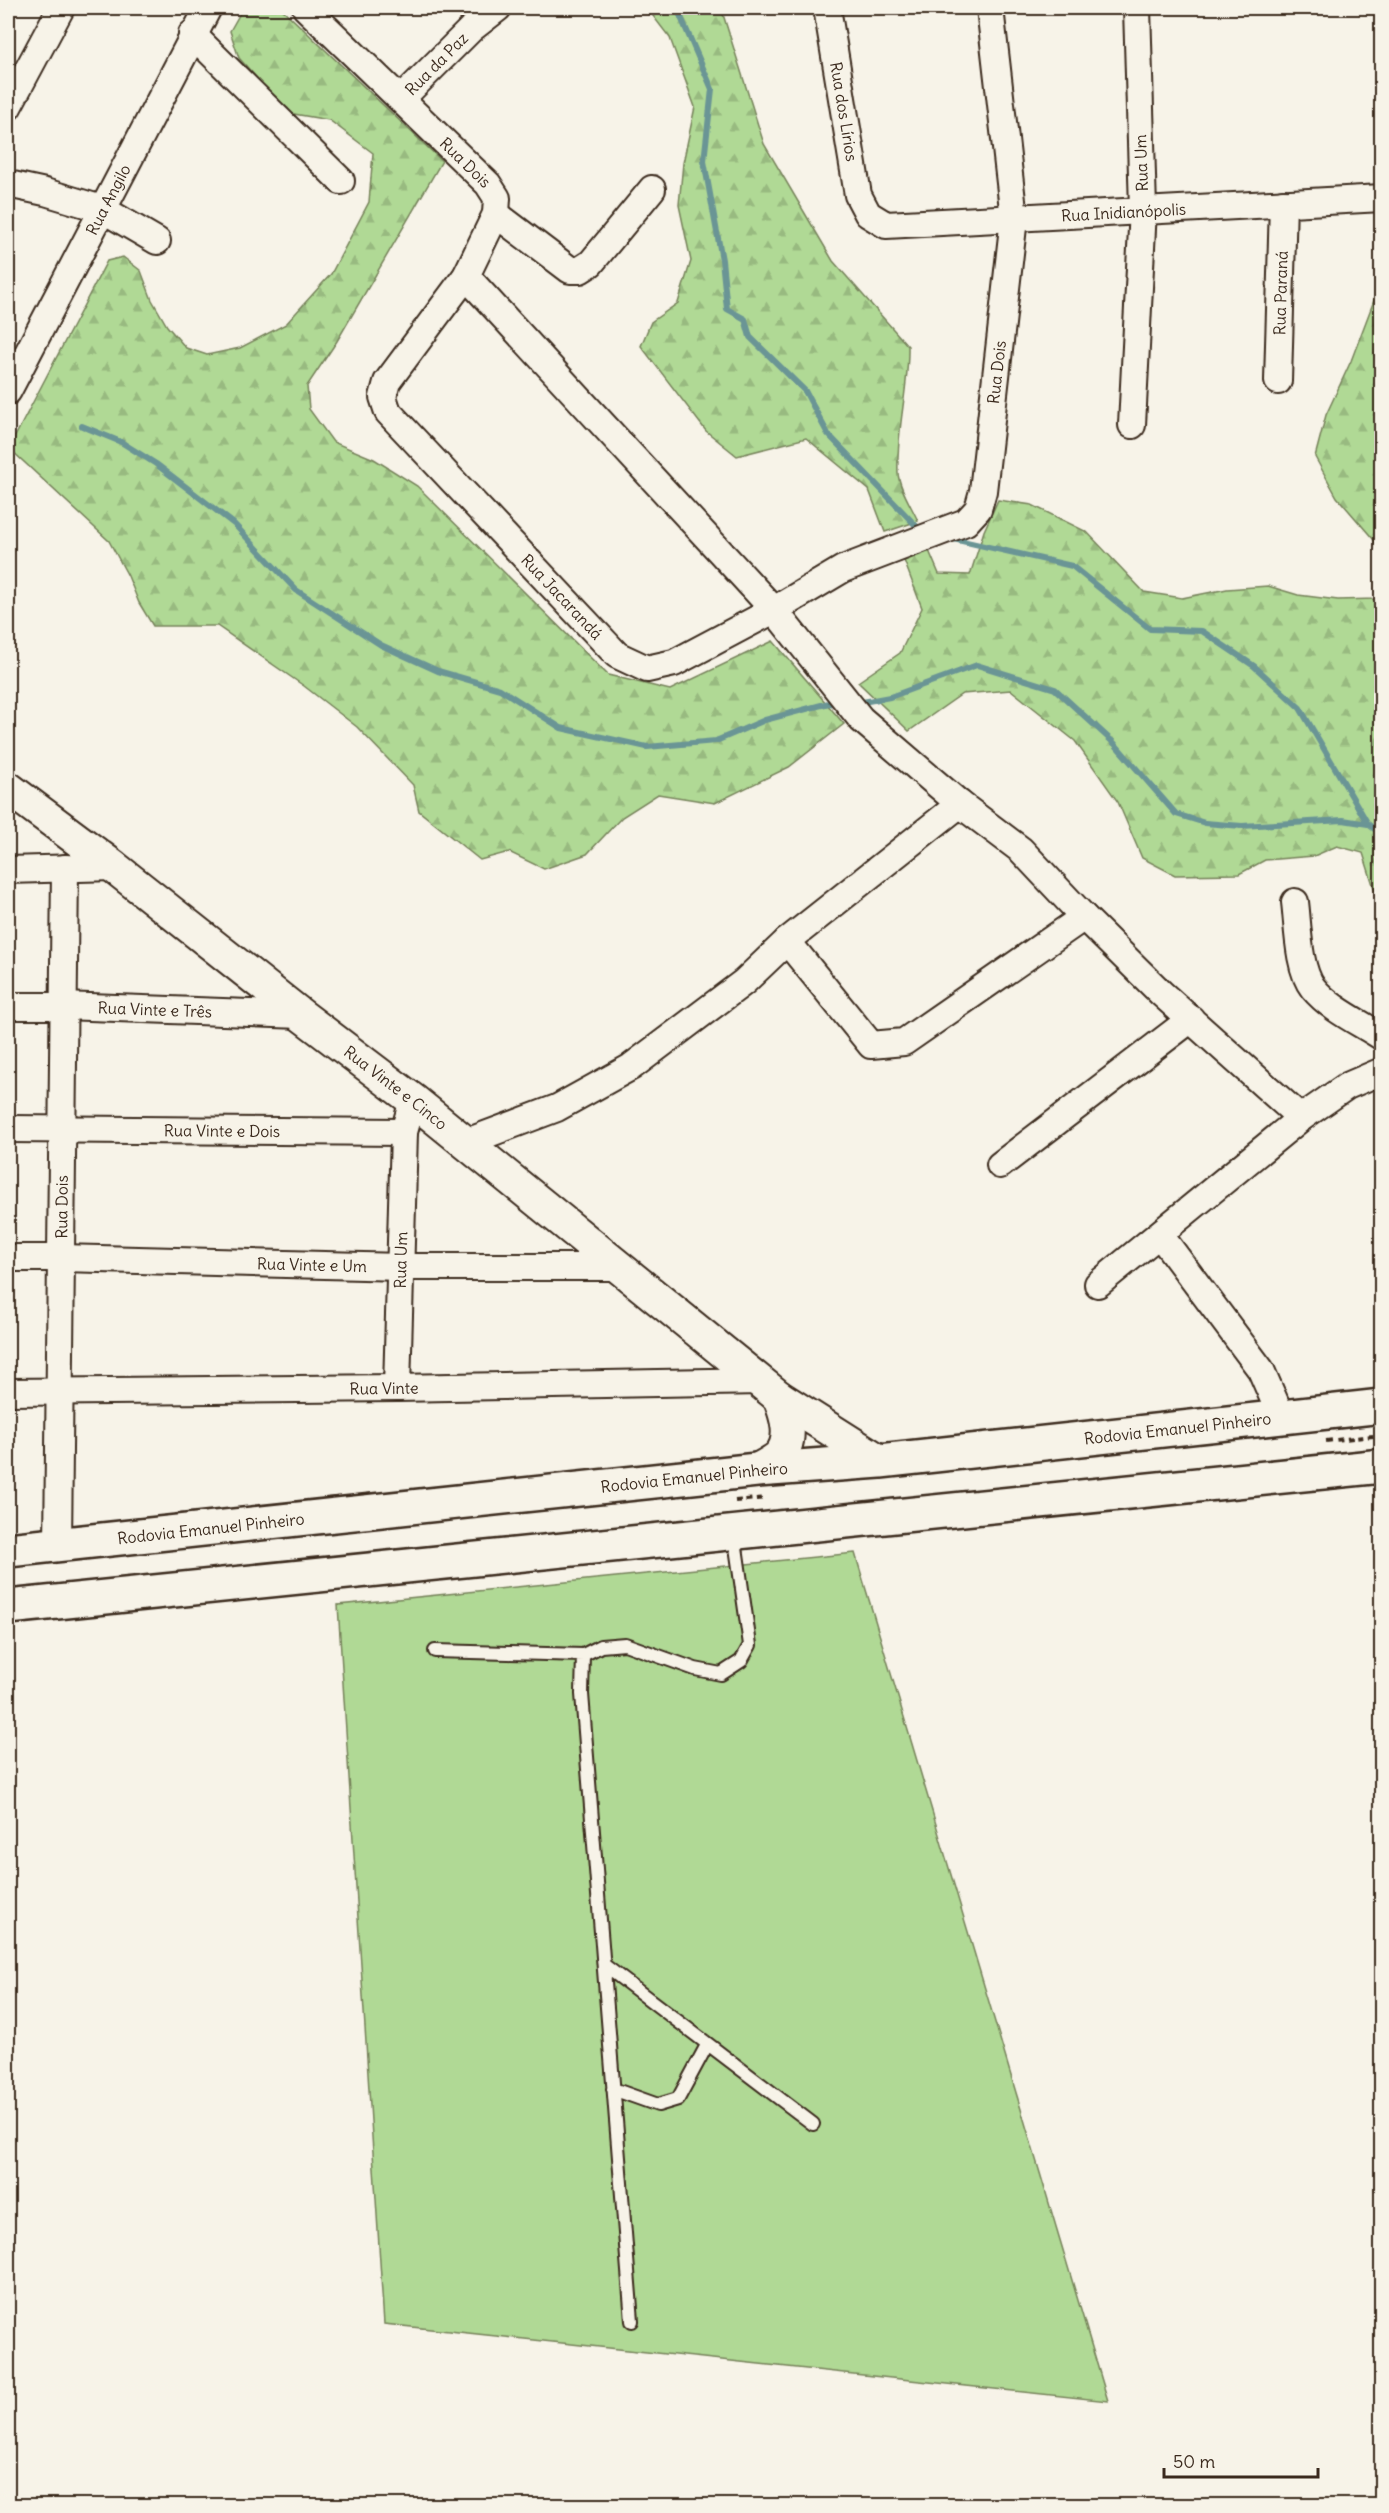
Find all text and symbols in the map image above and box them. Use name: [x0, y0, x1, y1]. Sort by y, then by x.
street label: Rua da Paz: [401, 28, 472, 99]
street label: Rua dos Lírios: [826, 60, 862, 163]
street label: Rua Dois: [436, 133, 495, 192]
street label: Rua Um: [1130, 134, 1152, 192]
street label: Rua Angilo: [81, 161, 135, 238]
street label: Rua Inidianópolis: [1061, 199, 1187, 225]
street label: Rua Paraná: [1269, 250, 1292, 336]
street label: Rua Dois: [983, 339, 1010, 405]
street label: Rua Jacarandá: [517, 550, 607, 644]
street label: Rua Vinte e Três: [97, 997, 212, 1022]
street label: Rua Vinte e Cinco: [340, 1041, 452, 1134]
street label: Rua Vinte e Dois: [164, 1120, 280, 1141]
street label: Rua Dois: [51, 1175, 72, 1239]
street label: Rua Um: [390, 1231, 411, 1289]
street label: Rua Vinte e Um: [257, 1253, 367, 1276]
street label: Rua Vinte: [349, 1378, 419, 1398]
street label: Rodovia Emanuel Pinheiro: [1083, 1408, 1272, 1449]
street label: Rodovia Emanuel Pinheiro: [600, 1458, 788, 1497]
street label: Rodovia Emanuel Pinheiro: [116, 1508, 305, 1548]
scale bar: [1164, 2441, 1318, 2479]
text: 50 m: [1173, 2450, 1215, 2473]

